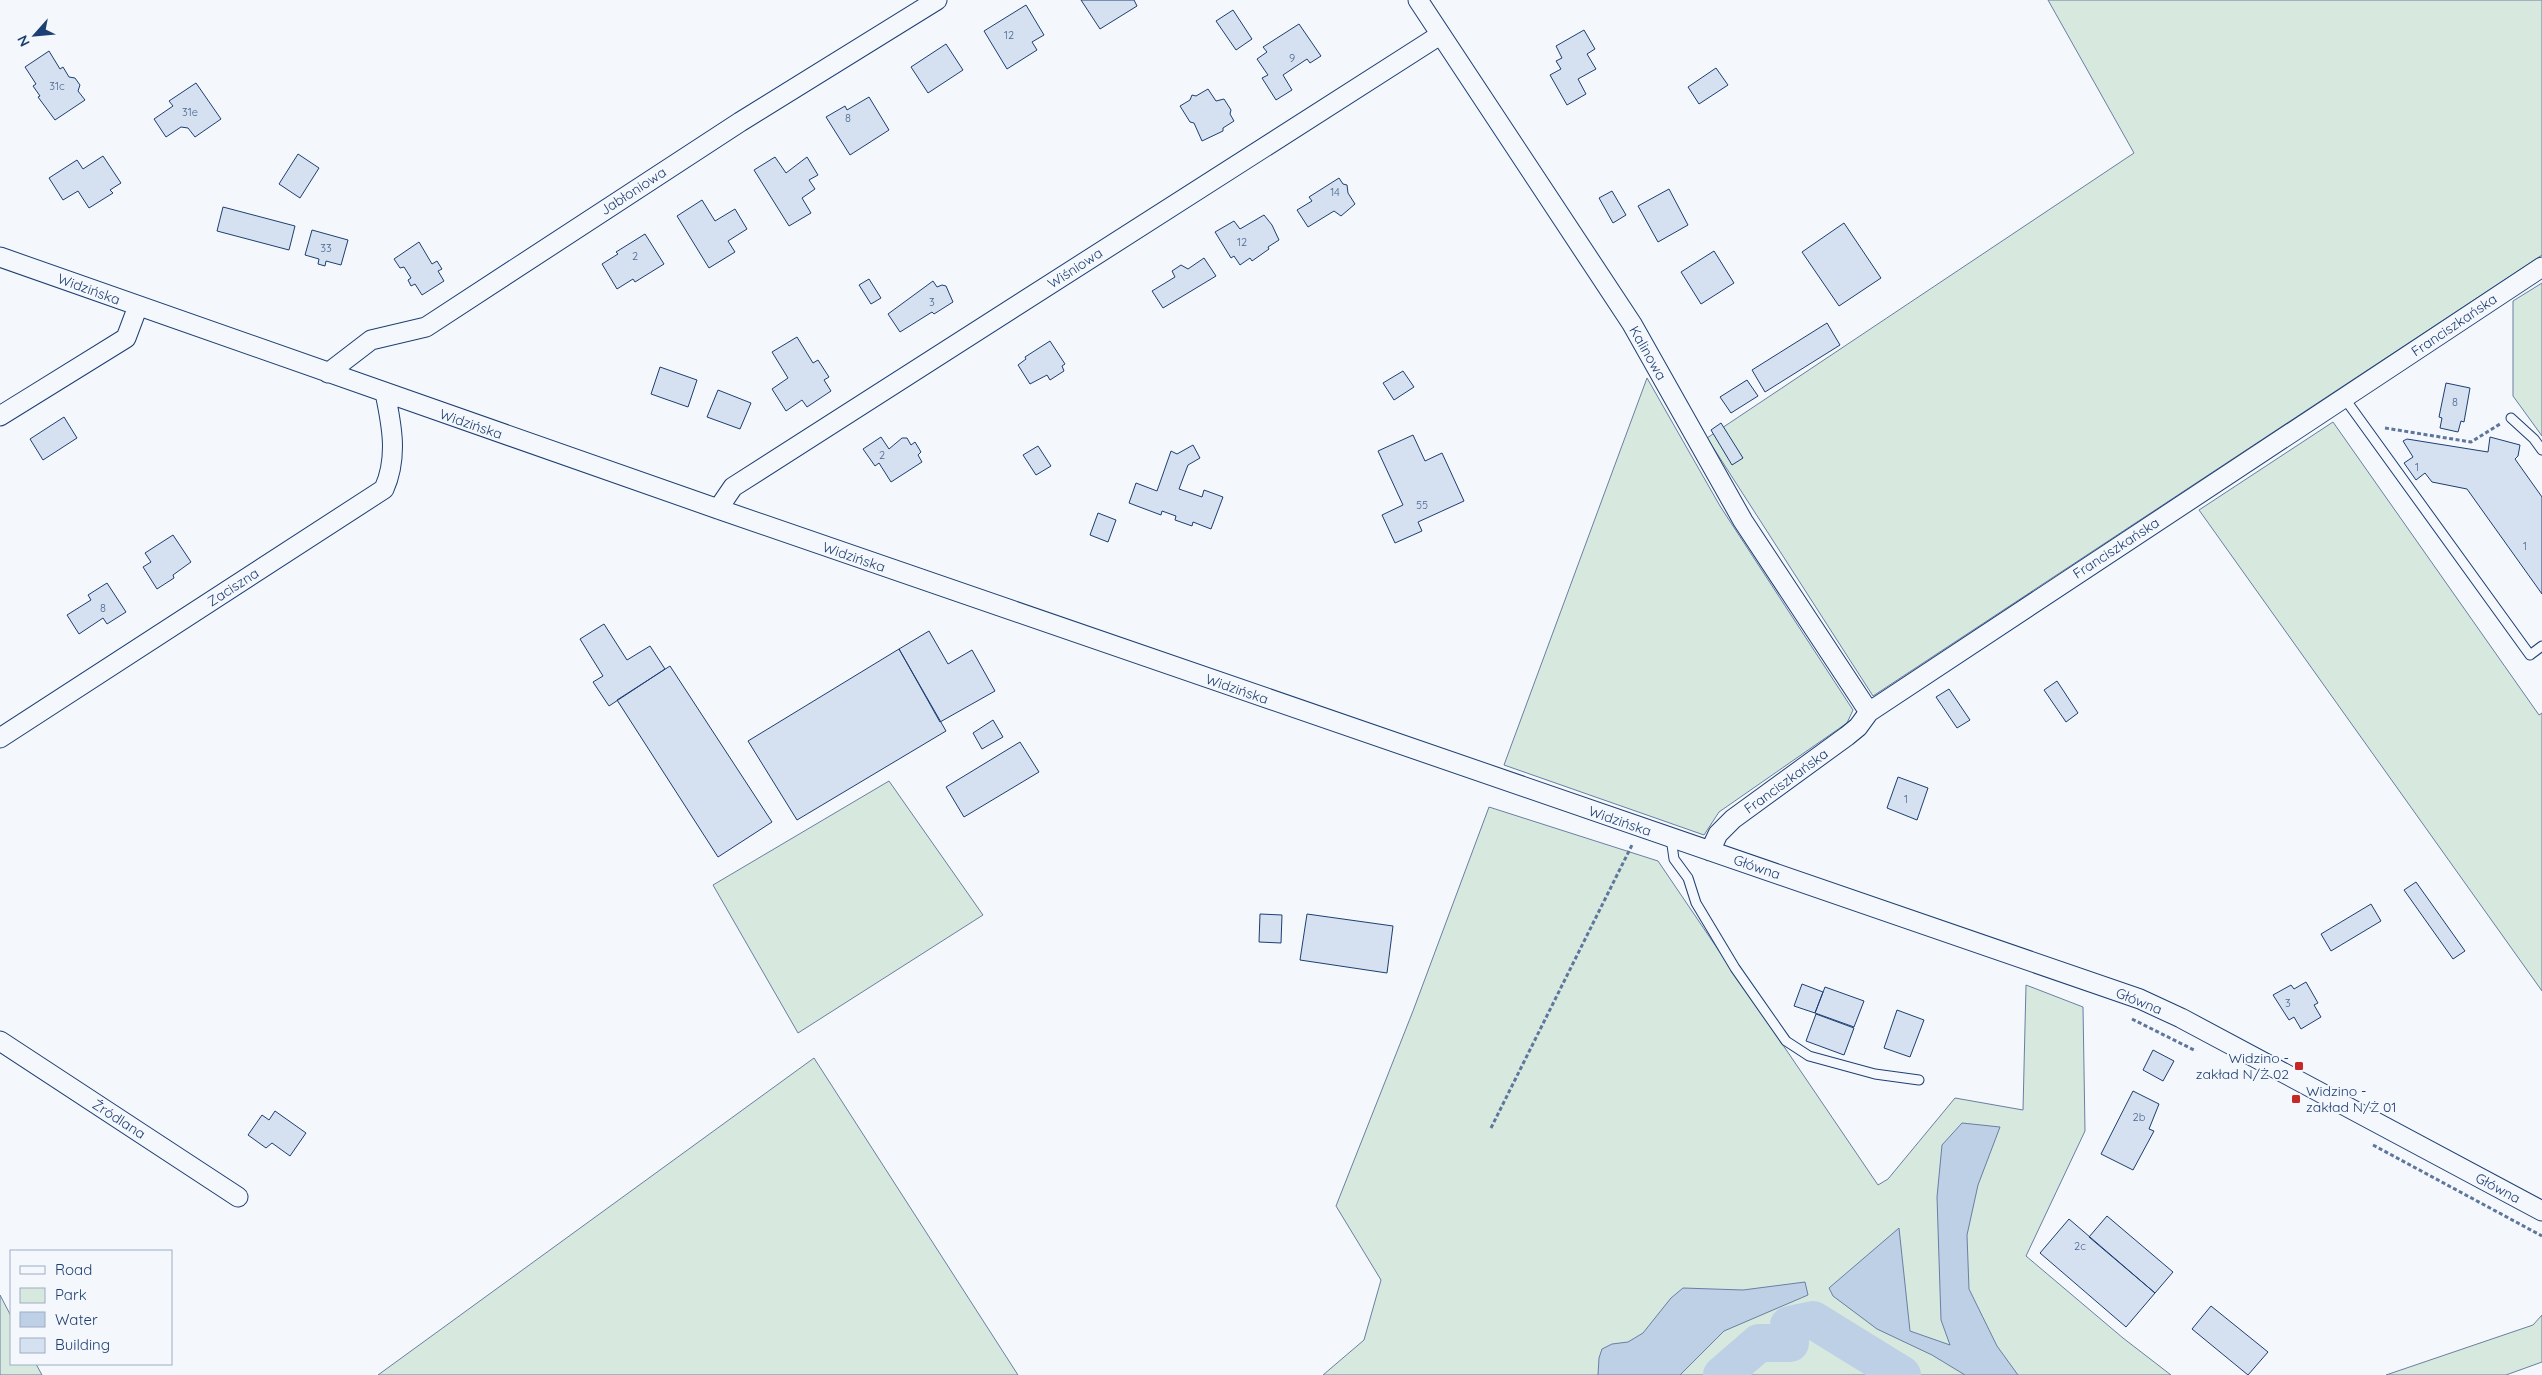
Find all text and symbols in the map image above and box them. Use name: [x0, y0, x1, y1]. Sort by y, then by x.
north arrow: [10, 10, 60, 60]
house number: 12: [1004, 28, 1014, 42]
text: N: [13, 32, 34, 50]
house number: 9: [1289, 51, 1295, 65]
house number: 31c: [49, 79, 65, 93]
house number: 31e: [182, 105, 198, 119]
house number: 8: [845, 111, 851, 125]
street label: Jabłoniowa: [597, 163, 669, 219]
house number: 14: [1330, 185, 1340, 199]
house number: 12: [1237, 235, 1247, 249]
house number: 33: [320, 241, 332, 255]
street label: Wiśniowa: [1044, 244, 1106, 292]
house number: 2: [632, 249, 638, 263]
street label: Widzińska: [55, 269, 123, 309]
street label: Franciszkańska: [2408, 290, 2500, 360]
house number: 3: [929, 295, 935, 309]
street label: Kalinowa: [1625, 323, 1671, 383]
house number: 8: [2452, 395, 2458, 409]
street label: Widzińska: [437, 405, 505, 443]
house number: 2: [879, 448, 885, 462]
house number: 1: [2415, 460, 2419, 474]
house number: 55: [1416, 498, 1428, 512]
street label: Franciszkańska: [2069, 513, 2163, 583]
street label: Widzińska: [820, 538, 888, 576]
house number: 1: [2523, 539, 2527, 553]
street label: Zaciszna: [204, 564, 262, 610]
house number: 8: [100, 601, 106, 615]
street label: Widzińska: [1203, 670, 1271, 708]
street label: Franciszkańska: [1740, 744, 1832, 818]
house number: 1: [1904, 792, 1908, 806]
street label: Widzińska: [1586, 802, 1654, 840]
street label: Główna: [1731, 851, 1783, 883]
street label: Główna: [2113, 984, 2165, 1018]
house number: 3: [2285, 996, 2291, 1010]
place label: Widzino - zakład N/Ż 02: [2196, 1049, 2289, 1083]
marker: Widzino - zakład N/Ż 02: [2293, 1060, 2305, 1072]
place label: Widzino - zakład N/Ż 01: [2306, 1082, 2397, 1116]
marker: Widzino - zakład N/Ż 01: [2290, 1093, 2302, 1105]
street label: Źródlana: [89, 1095, 149, 1143]
house number: 2b: [2133, 1110, 2146, 1124]
street label: Główna: [2472, 1169, 2524, 1207]
house number: 2c: [2074, 1239, 2086, 1253]
legend: [10, 1250, 172, 1365]
text: Road: [55, 1260, 92, 1279]
text: Park: [55, 1285, 87, 1304]
text: Water: [55, 1310, 98, 1329]
text: Building: [55, 1335, 110, 1354]

